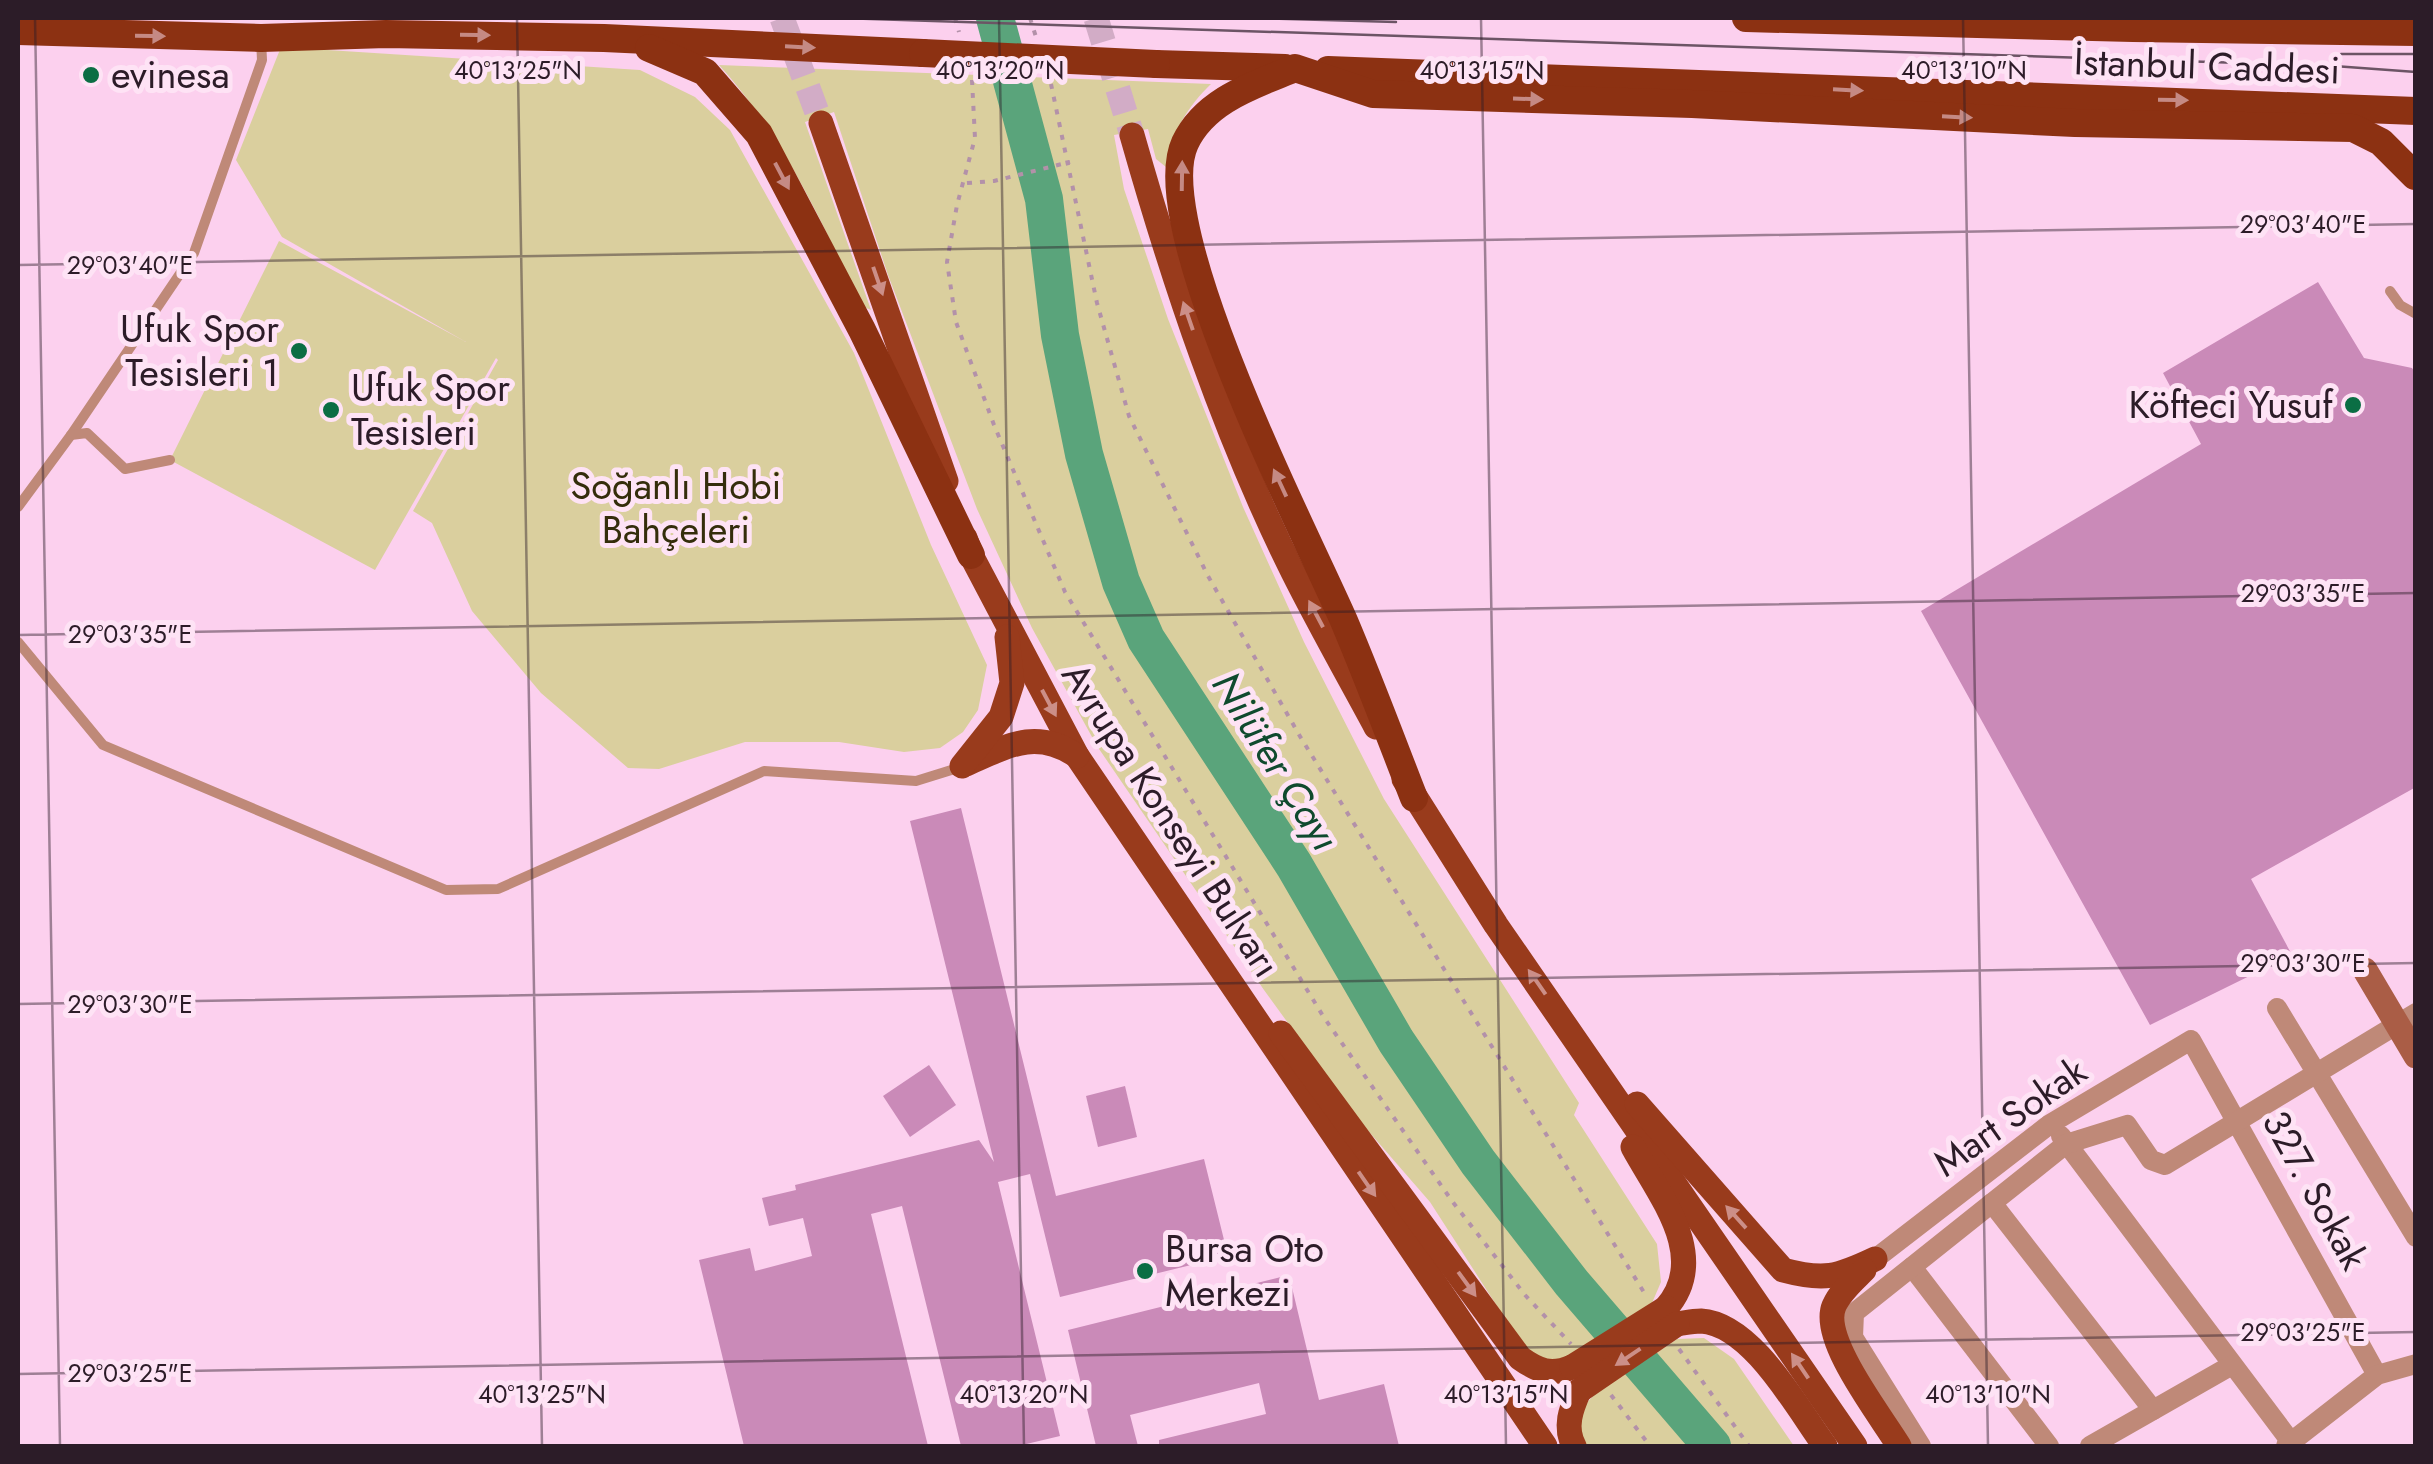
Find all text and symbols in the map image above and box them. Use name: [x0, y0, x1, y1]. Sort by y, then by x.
one-way arrow: [134, 28, 166, 44]
one-way arrow: [459, 28, 491, 44]
street label: İstanbul Caddesi: [2073, 33, 2341, 98]
one-way arrow: [784, 39, 816, 55]
place label: evinesa: [111, 47, 230, 102]
text: 40°13'25"N: [454, 52, 582, 88]
text: 40°13'20"N: [936, 52, 1064, 88]
text: 40°13'15"N: [1420, 52, 1544, 88]
text: 40°13'10"N: [1901, 52, 2027, 88]
marker: evinesa: [80, 64, 102, 86]
one-way arrow: [1833, 82, 1865, 98]
one-way arrow: [1512, 91, 1544, 107]
one-way arrow: [2157, 93, 2189, 109]
one-way arrow: [1942, 109, 1974, 125]
one-way arrow: [1174, 159, 1190, 191]
one-way arrow: [773, 161, 790, 190]
text: 29°03'40"E: [2240, 206, 2366, 242]
text: 29°03'40"E: [67, 247, 193, 283]
one-way arrow: [871, 266, 886, 296]
one-way arrow: [1180, 300, 1195, 330]
place label: Ufuk Spor Tesisleri 1: [120, 301, 279, 400]
marker: Ufuk Spor Tesisleri 1: [288, 340, 310, 362]
place label: Ufuk Spor Tesisleri: [351, 360, 510, 459]
place label: Köfteci Yusuf: [2129, 377, 2334, 432]
marker: Köfteci Yusuf: [2342, 394, 2364, 416]
marker: Ufuk Spor Tesisleri: [320, 399, 342, 421]
park label: Soğanlı Hobi Bahçeleri: [571, 458, 781, 557]
one-way arrow: [1272, 468, 1288, 498]
text: 29°03'35"E: [2241, 575, 2365, 611]
one-way arrow: [1307, 600, 1324, 629]
text: 29°03'35"E: [68, 616, 192, 652]
street label: Avrupa Konseyi Bulvarı: [1049, 652, 1294, 988]
water label: Nilüfer Çayı: [1198, 660, 1354, 862]
one-way arrow: [1040, 689, 1057, 718]
text: 29°03'30"E: [2240, 945, 2366, 981]
one-way arrow: [1527, 969, 1547, 996]
text: 29°03'30"E: [67, 986, 193, 1022]
street label: Mart Sokak: [1922, 1043, 2098, 1190]
street label: 327. Sokak: [2249, 1100, 2382, 1280]
one-way arrow: [1357, 1171, 1376, 1198]
one-way arrow: [1725, 1205, 1747, 1230]
place label: Bursa Oto Merkezi: [1165, 1221, 1324, 1320]
marker: Bursa Oto Merkezi: [1134, 1260, 1156, 1282]
one-way arrow: [1457, 1271, 1476, 1297]
text: 29°03'25"E: [2240, 1314, 2366, 1350]
one-way arrow: [1614, 1348, 1641, 1366]
one-way arrow: [1791, 1352, 1810, 1379]
text: 29°03'25"E: [67, 1355, 193, 1391]
text: 40°13'25"N: [478, 1376, 606, 1412]
text: 40°13'20"N: [960, 1376, 1088, 1412]
text: 40°13'15"N: [1444, 1376, 1568, 1412]
text: 40°13'10"N: [1925, 1376, 2051, 1412]

